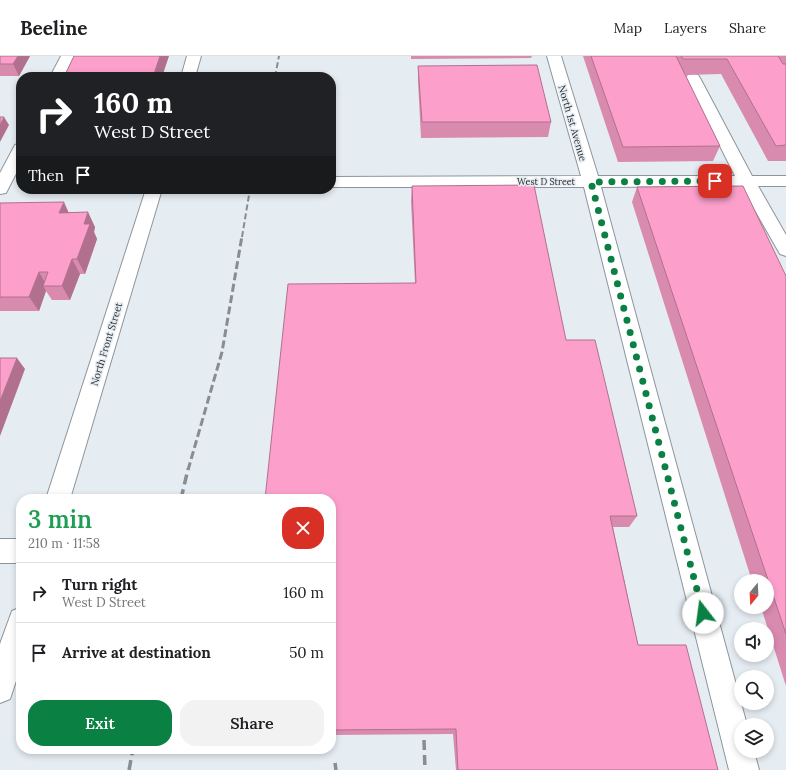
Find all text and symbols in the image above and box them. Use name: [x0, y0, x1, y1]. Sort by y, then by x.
text: Beeline: [20, 16, 88, 40]
text: Map: [614, 19, 642, 37]
text: Layers: [664, 19, 707, 37]
text: Share: [729, 19, 766, 37]
street label: North 1st Avenue: [555, 83, 590, 163]
text: 160 m: [94, 85, 172, 121]
icon: right: [28, 88, 80, 140]
text: West D Street: [94, 120, 210, 143]
icon: arrive: [72, 164, 94, 186]
pin: [698, 164, 732, 198]
text: Then: [28, 166, 64, 185]
icon: arrive: [704, 170, 726, 192]
street label: West D Street: [517, 176, 576, 187]
street label: North Front Street: [88, 301, 125, 387]
text: 3 min: [28, 504, 92, 535]
button: close: [282, 507, 324, 549]
text: 210 m · 11:58: [28, 535, 100, 552]
north arrow: [734, 574, 774, 614]
map controls: [734, 574, 774, 758]
text: Turn right: [62, 575, 138, 594]
icon: right: [28, 582, 50, 604]
text: 160 m: [283, 583, 324, 602]
position arrow: [682, 592, 724, 634]
text: West D Street: [62, 594, 146, 611]
button: sound: [734, 622, 774, 662]
icon: arrive: [28, 642, 50, 664]
text: Arrive at destination: [62, 643, 211, 662]
text: 50 m: [289, 643, 324, 662]
button: search: [734, 670, 774, 710]
button: Exit: [28, 700, 172, 746]
button: Share: [180, 700, 324, 746]
button: layers: [734, 718, 774, 758]

